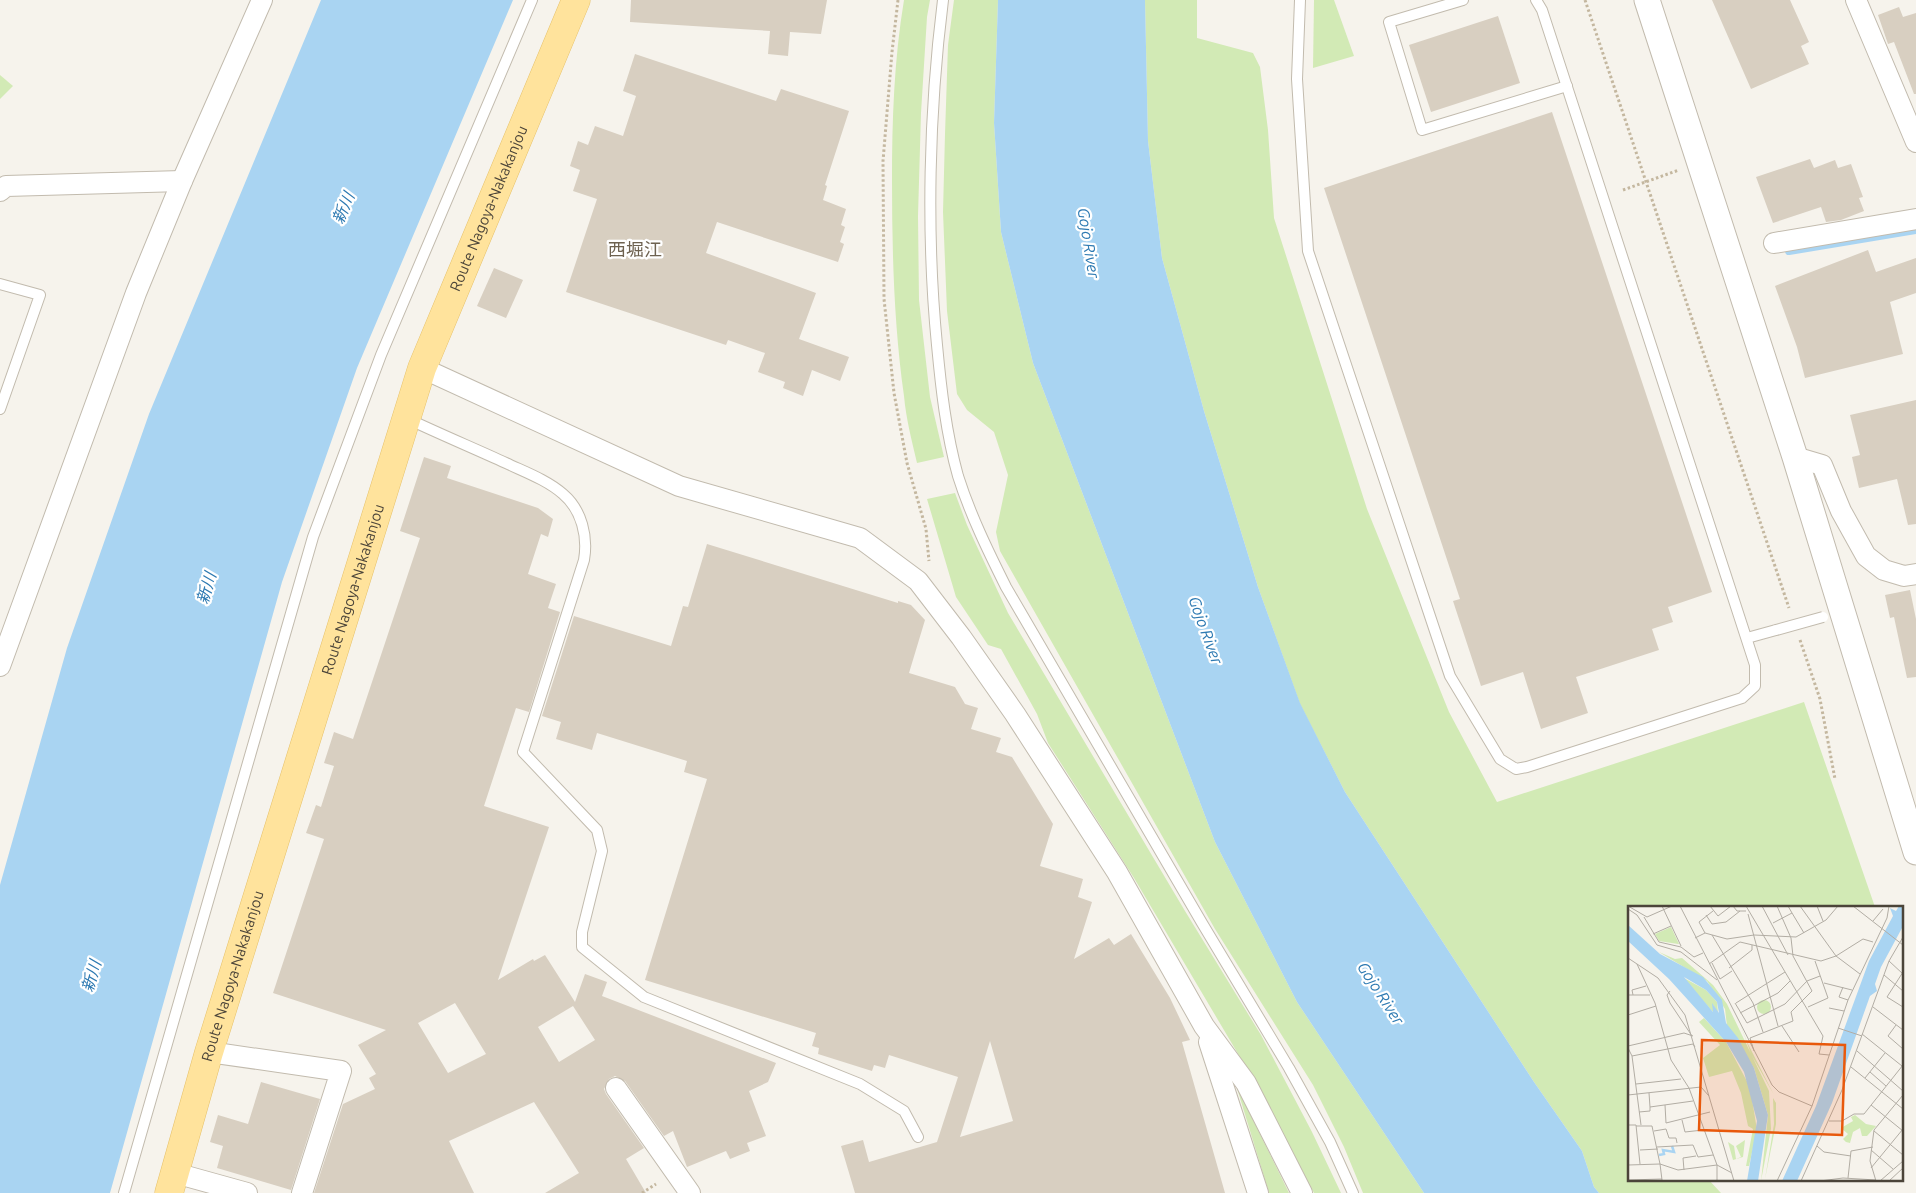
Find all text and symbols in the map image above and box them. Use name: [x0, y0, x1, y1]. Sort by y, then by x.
street label: Route Nagoya-Nakakanjou: [446, 123, 531, 294]
water label: 新川: [328, 188, 358, 226]
water label: Gojo River: [1075, 207, 1104, 280]
district label: 西堀江: [608, 239, 662, 259]
street label: Route Nagoya-Nakakanjou: [318, 502, 387, 677]
water label: 新川: [193, 568, 220, 606]
water label: Gojo River: [1185, 594, 1227, 667]
street label: Route Nagoya-Nakakanjou: [198, 889, 267, 1063]
inset map: [1628, 906, 1904, 1180]
water label: 新川: [78, 956, 105, 994]
water label: Gojo River: [1354, 958, 1408, 1028]

